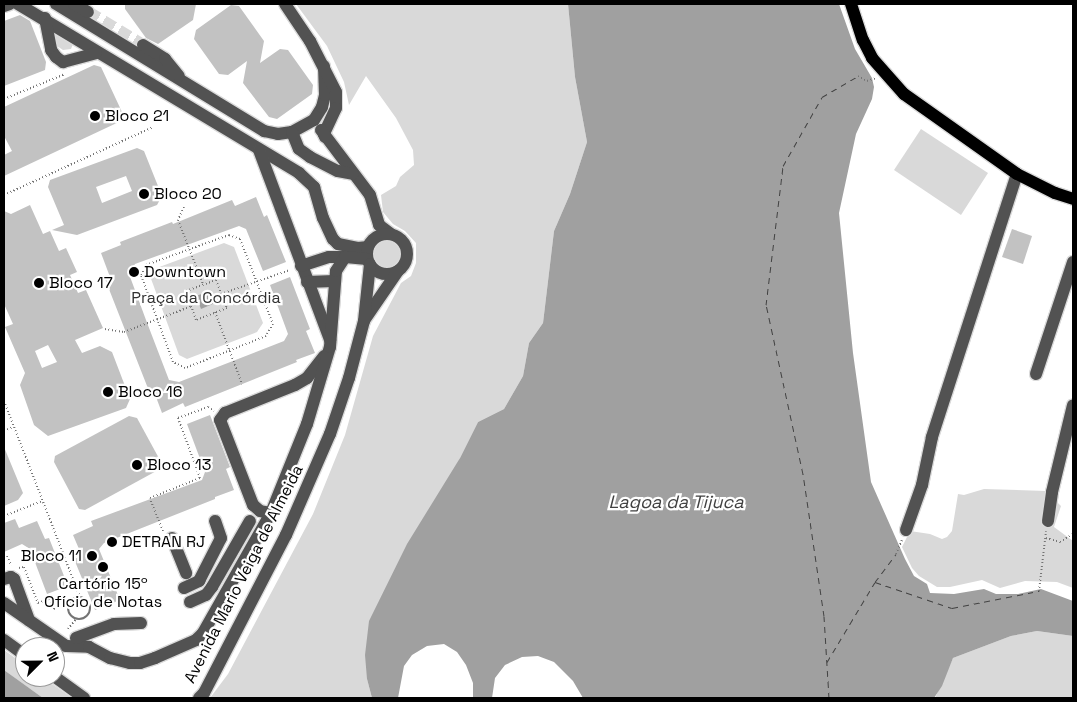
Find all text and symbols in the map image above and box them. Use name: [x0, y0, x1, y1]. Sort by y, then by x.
place label: Bloco 21: [105, 106, 169, 126]
marker: Bloco 21: [89, 110, 101, 122]
place label: Bloco 20: [154, 184, 222, 204]
marker: Bloco 20: [138, 188, 150, 200]
place label: Downtown: [144, 262, 226, 282]
marker: Downtown: [128, 266, 140, 278]
place label: Bloco 17: [49, 273, 113, 293]
marker: Bloco 17: [33, 277, 45, 289]
park label: Praça da Concórdia: [131, 288, 281, 308]
place label: Bloco 16: [118, 382, 182, 402]
marker: Bloco 16: [102, 386, 114, 398]
place label: Bloco 13: [147, 455, 211, 475]
marker: Bloco 13: [131, 459, 143, 471]
street label: Avenida Mario Veiga de Almeida: [180, 462, 308, 686]
water label: Lagoa da Tijuca: [608, 491, 744, 513]
place label: DETRAN RJ: [122, 532, 206, 552]
marker: DETRAN RJ: [106, 536, 118, 548]
place label: Bloco 11: [21, 546, 82, 566]
marker: Bloco 11: [86, 550, 98, 562]
marker: Cartório 15º Ofício de Notas: [97, 561, 109, 573]
place label: Cartório 15º Ofício de Notas: [44, 574, 162, 612]
north arrow: [15, 637, 65, 687]
text: N: [43, 649, 63, 664]

